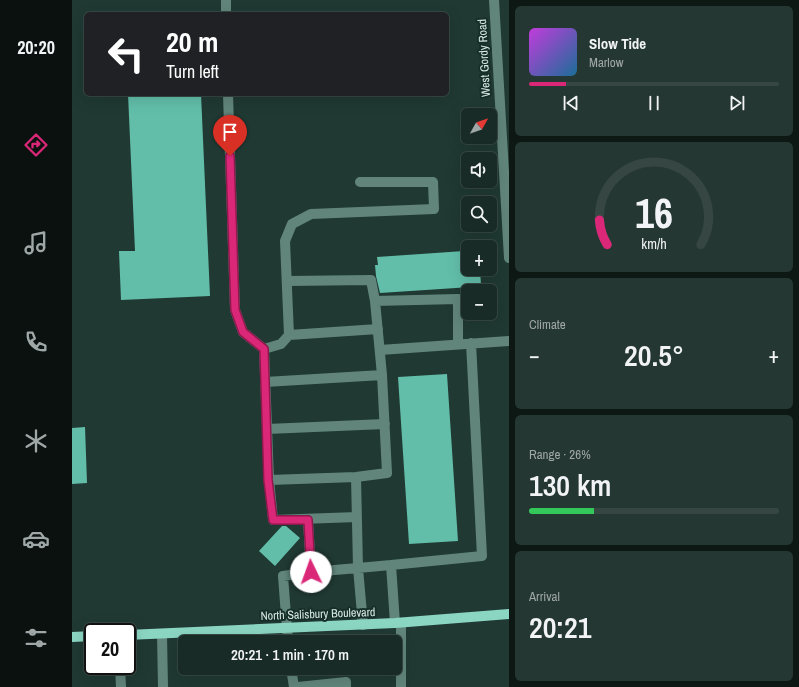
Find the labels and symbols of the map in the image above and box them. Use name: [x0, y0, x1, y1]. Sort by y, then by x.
street label: West Gordy Road: [474, 19, 494, 97]
north arrow: [461, 108, 497, 144]
pin: [213, 115, 247, 156]
position arrow: [290, 551, 332, 593]
street label: North Salisbury Boulevard: [260, 604, 376, 624]
speed limit sign: 20: [84, 623, 136, 675]

